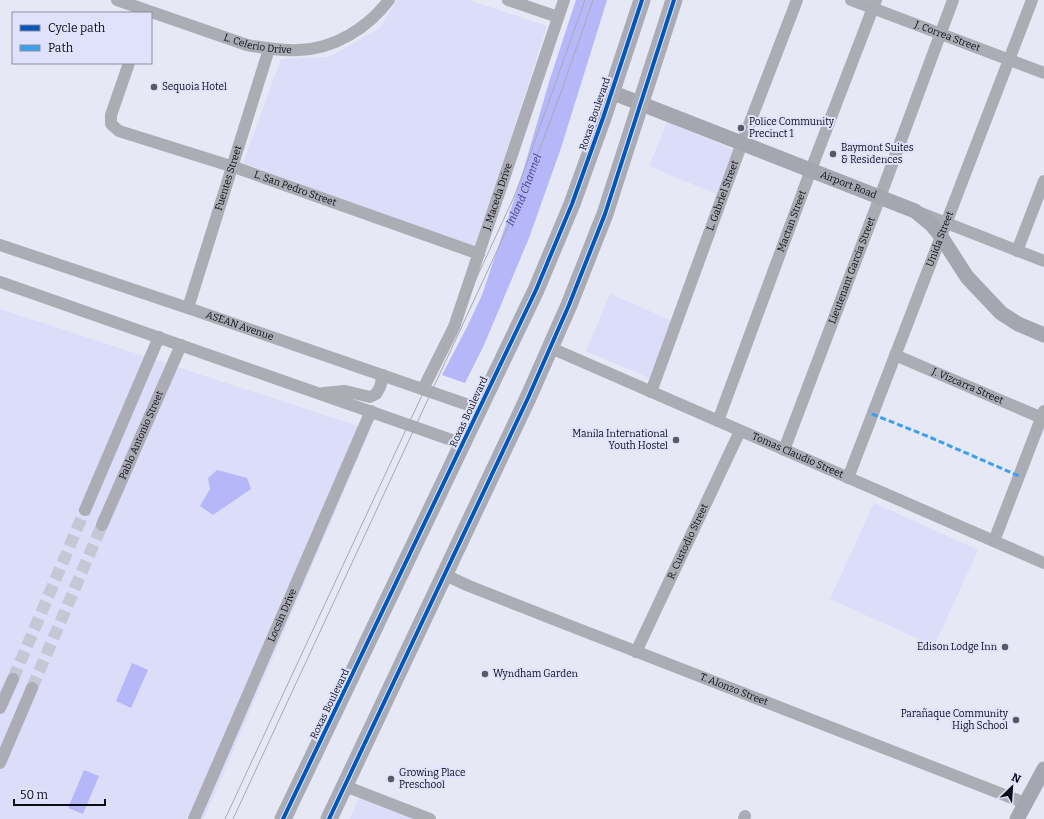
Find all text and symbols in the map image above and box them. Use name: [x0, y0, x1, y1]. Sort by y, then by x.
legend: [12, 12, 152, 64]
street label: J. Correa Street: [912, 18, 982, 54]
text: Cycle path: [48, 21, 106, 35]
street label: L. Celerio Drive: [222, 31, 292, 56]
text: Path: [48, 41, 74, 55]
street label: Roxas Boulevard: [577, 76, 613, 152]
place label: Sequoia Hotel: [162, 81, 227, 93]
marker: Sequoia Hotel: [149, 82, 159, 92]
place label: Police Community Precinct 1: [749, 116, 835, 140]
marker: Police Community Precinct 1: [736, 123, 746, 133]
place label: Baymont Suites & Residences: [841, 142, 914, 166]
street label: Fuentes Street: [213, 144, 245, 212]
marker: Baymont Suites & Residences: [828, 149, 838, 159]
water label: Inland Channel: [503, 152, 544, 228]
street label: L. Gabriel Street: [704, 158, 741, 233]
street label: J. Maceda Drive: [481, 161, 515, 233]
street label: L. San Pedro Street: [252, 168, 338, 209]
street label: Airport Road: [819, 169, 878, 201]
street label: Mactan Street: [775, 188, 809, 254]
street label: Unida Street: [924, 209, 956, 268]
street label: Lieutenant Garcia Street: [826, 215, 878, 326]
street label: ASEAN Avenue: [204, 309, 275, 343]
street label: J. Vizcarra Street: [929, 365, 1005, 407]
street label: Roxas Boulevard: [447, 375, 491, 449]
street label: Pablo Antonio Street: [117, 389, 166, 481]
place label: Manila International Youth Hostel: [572, 428, 668, 452]
street label: Tomas Claudio Street: [750, 430, 845, 481]
marker: Manila International Youth Hostel: [671, 435, 681, 445]
street label: R. Custodio Street: [665, 502, 711, 581]
street label: Locsin Drive: [265, 587, 299, 644]
place label: Edison Lodge Inn: [917, 641, 998, 653]
marker: Edison Lodge Inn: [1000, 642, 1010, 652]
street label: Roxas Boulevard: [308, 667, 352, 741]
place label: Wyndham Garden: [493, 668, 579, 680]
marker: Wyndham Garden: [480, 669, 490, 679]
street label: T. Alonzo Street: [698, 671, 770, 708]
place label: Parañaque Community High School: [901, 708, 1009, 732]
marker: Parañaque Community High School: [1011, 715, 1021, 725]
place label: Growing Place Preschool: [399, 767, 465, 791]
north arrow: [992, 767, 1032, 807]
text: N: [1009, 771, 1023, 786]
marker: Growing Place Preschool: [386, 774, 396, 784]
scale bar: [14, 781, 105, 807]
text: 50 m: [20, 788, 49, 802]

